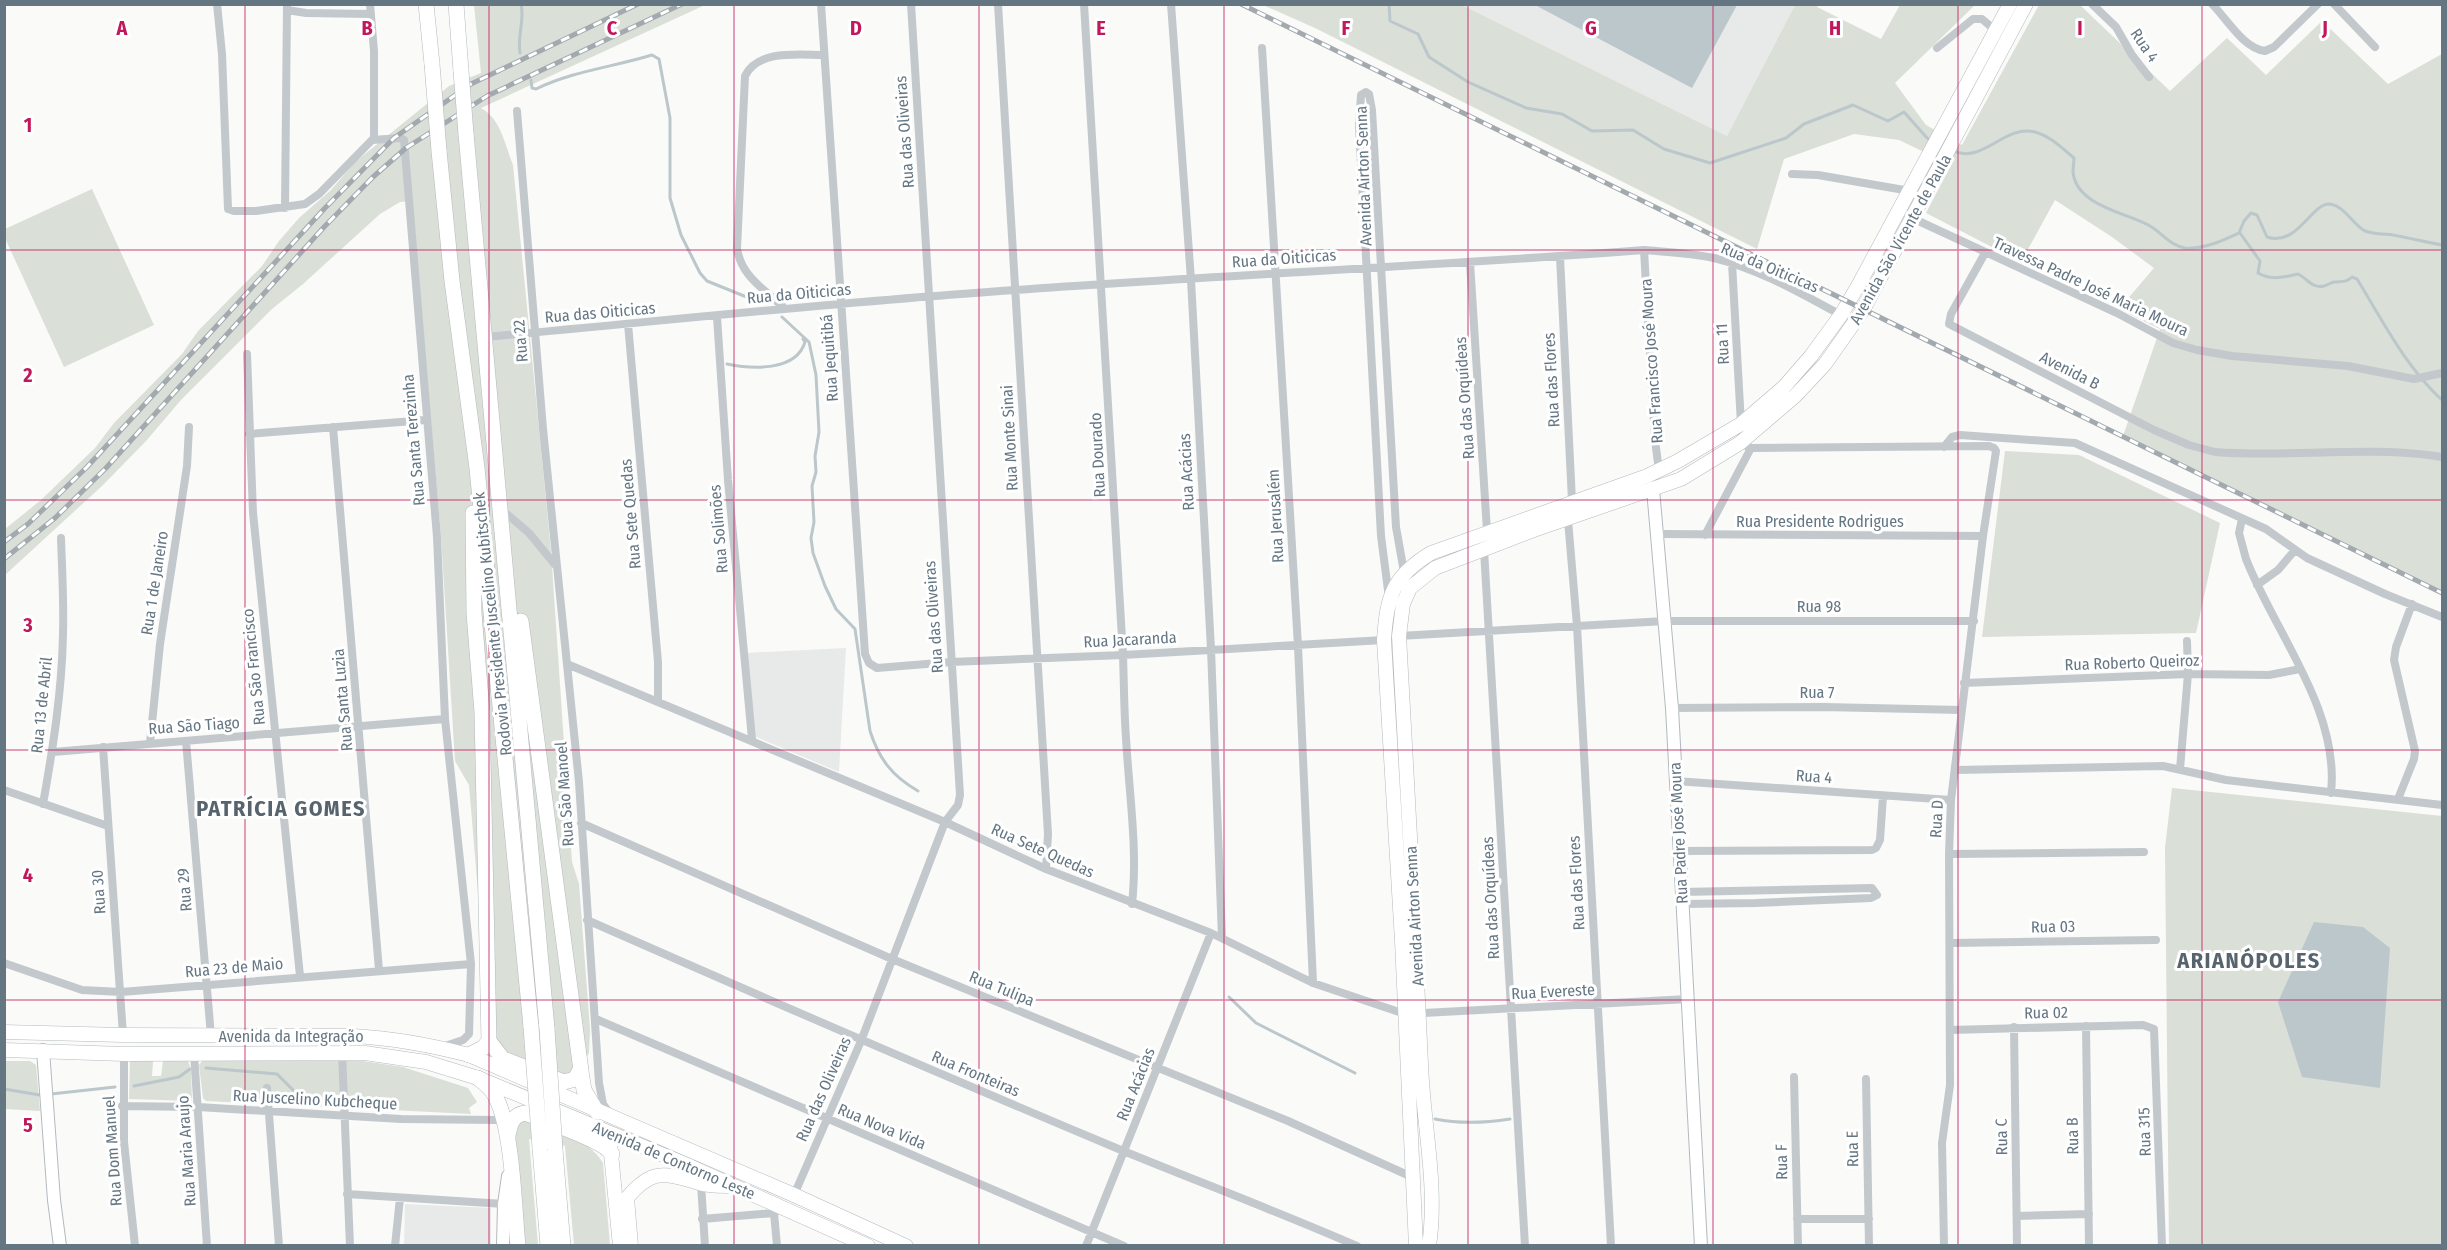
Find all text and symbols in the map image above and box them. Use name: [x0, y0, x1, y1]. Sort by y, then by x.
text: A: [116, 16, 129, 40]
text: B: [361, 16, 373, 40]
text: C: [607, 16, 618, 40]
text: D: [850, 16, 862, 40]
text: E: [1096, 16, 1106, 40]
text: F: [1342, 16, 1351, 40]
text: G: [1585, 16, 1597, 40]
text: H: [1829, 16, 1841, 40]
text: I: [2077, 16, 2083, 40]
text: J: [2321, 16, 2328, 40]
street label: Rua 4: [2127, 25, 2163, 66]
street label: Rua das Oliveiras: [891, 75, 918, 189]
street label: Avenida Airton Senna: [1352, 105, 1375, 246]
text: 1: [24, 113, 32, 137]
street label: Avenida São Vicente de Paula: [1846, 151, 1955, 328]
street label: Travessa Padre José Maria Moura: [1990, 233, 2192, 340]
street label: Rua da Oiticicas: [1718, 238, 1822, 297]
street label: Rua da Oiticicas: [1231, 245, 1337, 272]
street label: Rua Francisco José Moura: [1636, 278, 1667, 444]
street label: Rua da Oiticicas: [746, 279, 852, 308]
street label: Rua das Oiticicas: [544, 298, 656, 327]
street label: Rua Jequitibá: [817, 314, 842, 402]
street label: Rua 22: [509, 319, 532, 363]
street label: Rua 11: [1712, 323, 1733, 365]
street label: Rua das Flores: [1540, 332, 1563, 428]
street label: Rua das Orquídeas: [1451, 336, 1478, 460]
street label: Avenida B: [2037, 347, 2103, 394]
text: 2: [22, 363, 33, 387]
street label: Rua Santa Terezinha: [398, 373, 429, 507]
street label: Rua Monte Sinai: [997, 385, 1022, 491]
street label: Rua Dourado: [1086, 412, 1109, 498]
street label: Rua Acácias: [1175, 433, 1198, 511]
street label: Rua Sete Quedas: [616, 458, 645, 570]
street label: Rua Jerusalém: [1264, 469, 1287, 563]
street label: Rua Solimões: [705, 484, 732, 574]
street label: Rodovia Presidente Juscelino Kubitschek: [469, 491, 516, 757]
street label: Rua Presidente Rodrigues: [1736, 512, 1904, 531]
street label: Rua 1 de Janeiro: [137, 530, 172, 636]
street label: Rua das Oliveiras: [920, 560, 947, 674]
street label: Rua 98: [1797, 597, 1841, 616]
street label: Rua São Francisco: [238, 608, 269, 726]
text: 3: [22, 613, 33, 637]
street label: Rua Jacaranda: [1083, 628, 1177, 651]
street label: Rua Santa Luzia: [329, 648, 356, 752]
street label: Rua Roberto Queiroz: [2064, 651, 2200, 674]
street label: Rua 13 de Abril: [27, 656, 56, 754]
street label: Rua 7: [1799, 683, 1835, 702]
street label: Rua São Tiago: [148, 713, 240, 738]
street label: Rua São Manoel: [551, 741, 578, 847]
street label: Rua Padre José Moura: [1665, 762, 1692, 904]
street label: Rua 4: [1795, 766, 1833, 787]
district label: PATRÍCIA GOMES: [196, 795, 366, 822]
street label: Rua D: [1926, 800, 1947, 838]
street label: Rua Sete Quedas: [988, 819, 1097, 882]
street label: Rua das Flores: [1565, 835, 1588, 931]
street label: Rua das Orquídeas: [1478, 836, 1503, 960]
street label: Avenida Airton Senna: [1401, 845, 1428, 986]
text: 4: [23, 863, 33, 887]
street label: Rua 29: [173, 867, 196, 912]
street label: Rua 30: [87, 869, 110, 915]
street label: Rua 03: [2031, 917, 2075, 936]
district label: ARIANÓPOLES: [2176, 947, 2321, 974]
street label: Rua 23 de Maio: [184, 954, 284, 981]
street label: Rua Tulipa: [967, 967, 1037, 1010]
street label: Rua Evereste: [1511, 980, 1595, 1003]
street label: Rua 02: [2024, 1003, 2068, 1022]
street label: Avenida da Integração: [218, 1027, 364, 1046]
street label: Rua das Oliveiras: [792, 1034, 855, 1144]
street label: Rua Acácias: [1112, 1045, 1159, 1123]
street label: Rua Fronteiras: [929, 1046, 1023, 1101]
street label: Rua Juscelino Kubcheque: [232, 1086, 398, 1113]
street label: Rua Dom Manuel: [99, 1095, 126, 1207]
street label: Rua Maria Araujo: [173, 1095, 200, 1207]
street label: Rua Nova Vida: [835, 1099, 929, 1154]
street label: Rua 315: [2134, 1107, 2155, 1157]
text: 5: [23, 1113, 33, 1137]
street label: Rua B: [2063, 1117, 2082, 1155]
street label: Avenida de Contorno Leste: [590, 1118, 758, 1203]
street label: Rua C: [1992, 1118, 2011, 1156]
street label: Rua E: [1843, 1131, 1862, 1167]
street label: Rua F: [1772, 1144, 1791, 1180]

